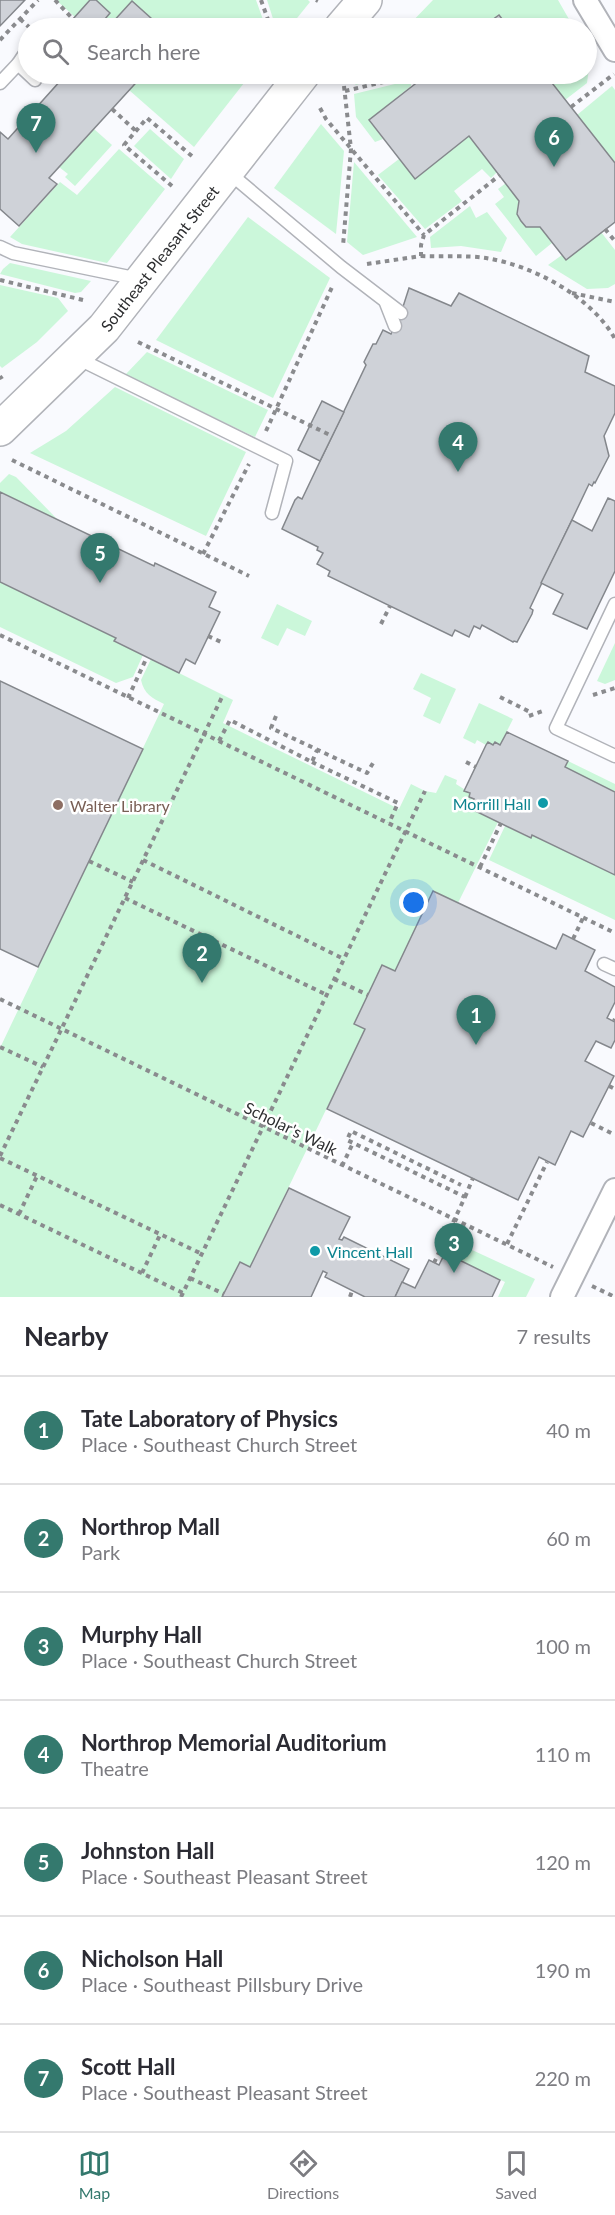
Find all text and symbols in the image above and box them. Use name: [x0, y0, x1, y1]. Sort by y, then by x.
search box: [18, 18, 597, 84]
icon: search: [39, 35, 72, 68]
text: Search here: [87, 38, 200, 65]
pin: 7: [16, 104, 56, 153]
pin: 6: [534, 118, 574, 167]
street label: Southeast Pleasant Street: [96, 181, 222, 335]
pin: 4: [438, 422, 478, 472]
pin: 5: [80, 534, 120, 583]
place label: Morrill Hall: [453, 794, 531, 813]
place label: Walter Library: [70, 796, 171, 815]
marker: Morrill Hall: [536, 796, 550, 810]
marker: Walter Library: [51, 798, 65, 812]
your location: [399, 888, 428, 917]
pin: 2: [182, 934, 222, 983]
pin: 1: [456, 996, 496, 1045]
street label: Scholar's Walk: [241, 1097, 341, 1159]
pin: 3: [434, 1224, 474, 1273]
place label: Vincent Hall: [327, 1242, 413, 1261]
marker: Vincent Hall: [308, 1244, 322, 1258]
text: Nearby: [24, 1320, 109, 1352]
text: 7 results: [516, 1324, 591, 1348]
text: Tate Laboratory of Physics: [81, 1405, 338, 1432]
text: 1: [38, 1418, 49, 1442]
text: 40 m: [546, 1418, 591, 1442]
text: Place · Southeast Church Street: [81, 1432, 357, 1456]
text: Northrop Mall: [81, 1513, 220, 1540]
text: 2: [38, 1526, 49, 1550]
text: 60 m: [546, 1526, 591, 1550]
text: Park: [81, 1540, 120, 1564]
text: Murphy Hall: [81, 1621, 202, 1648]
text: 3: [38, 1634, 49, 1658]
text: 100 m: [535, 1634, 591, 1658]
text: Place · Southeast Church Street: [81, 1648, 357, 1672]
text: Northrop Memorial Auditorium: [81, 1729, 387, 1756]
text: 4: [38, 1742, 49, 1766]
text: 110 m: [535, 1742, 591, 1766]
text: Theatre: [81, 1756, 149, 1780]
text: Johnston Hall: [81, 1837, 214, 1864]
text: 5: [38, 1850, 49, 1874]
text: 120 m: [535, 1850, 591, 1874]
text: Place · Southeast Pleasant Street: [81, 1864, 368, 1888]
text: Nicholson Hall: [81, 1945, 223, 1972]
text: 6: [38, 1958, 49, 1982]
text: 190 m: [535, 1958, 591, 1982]
text: Place · Southeast Pillsbury Drive: [81, 1972, 363, 1996]
text: Scott Hall: [81, 2053, 175, 2080]
text: 7: [38, 2066, 49, 2090]
text: 220 m: [535, 2066, 591, 2090]
text: Place · Southeast Pleasant Street: [81, 2080, 368, 2104]
tab: Map: [78, 2147, 111, 2202]
tab: Directions: [267, 2147, 339, 2202]
tab: Saved: [495, 2147, 537, 2202]

